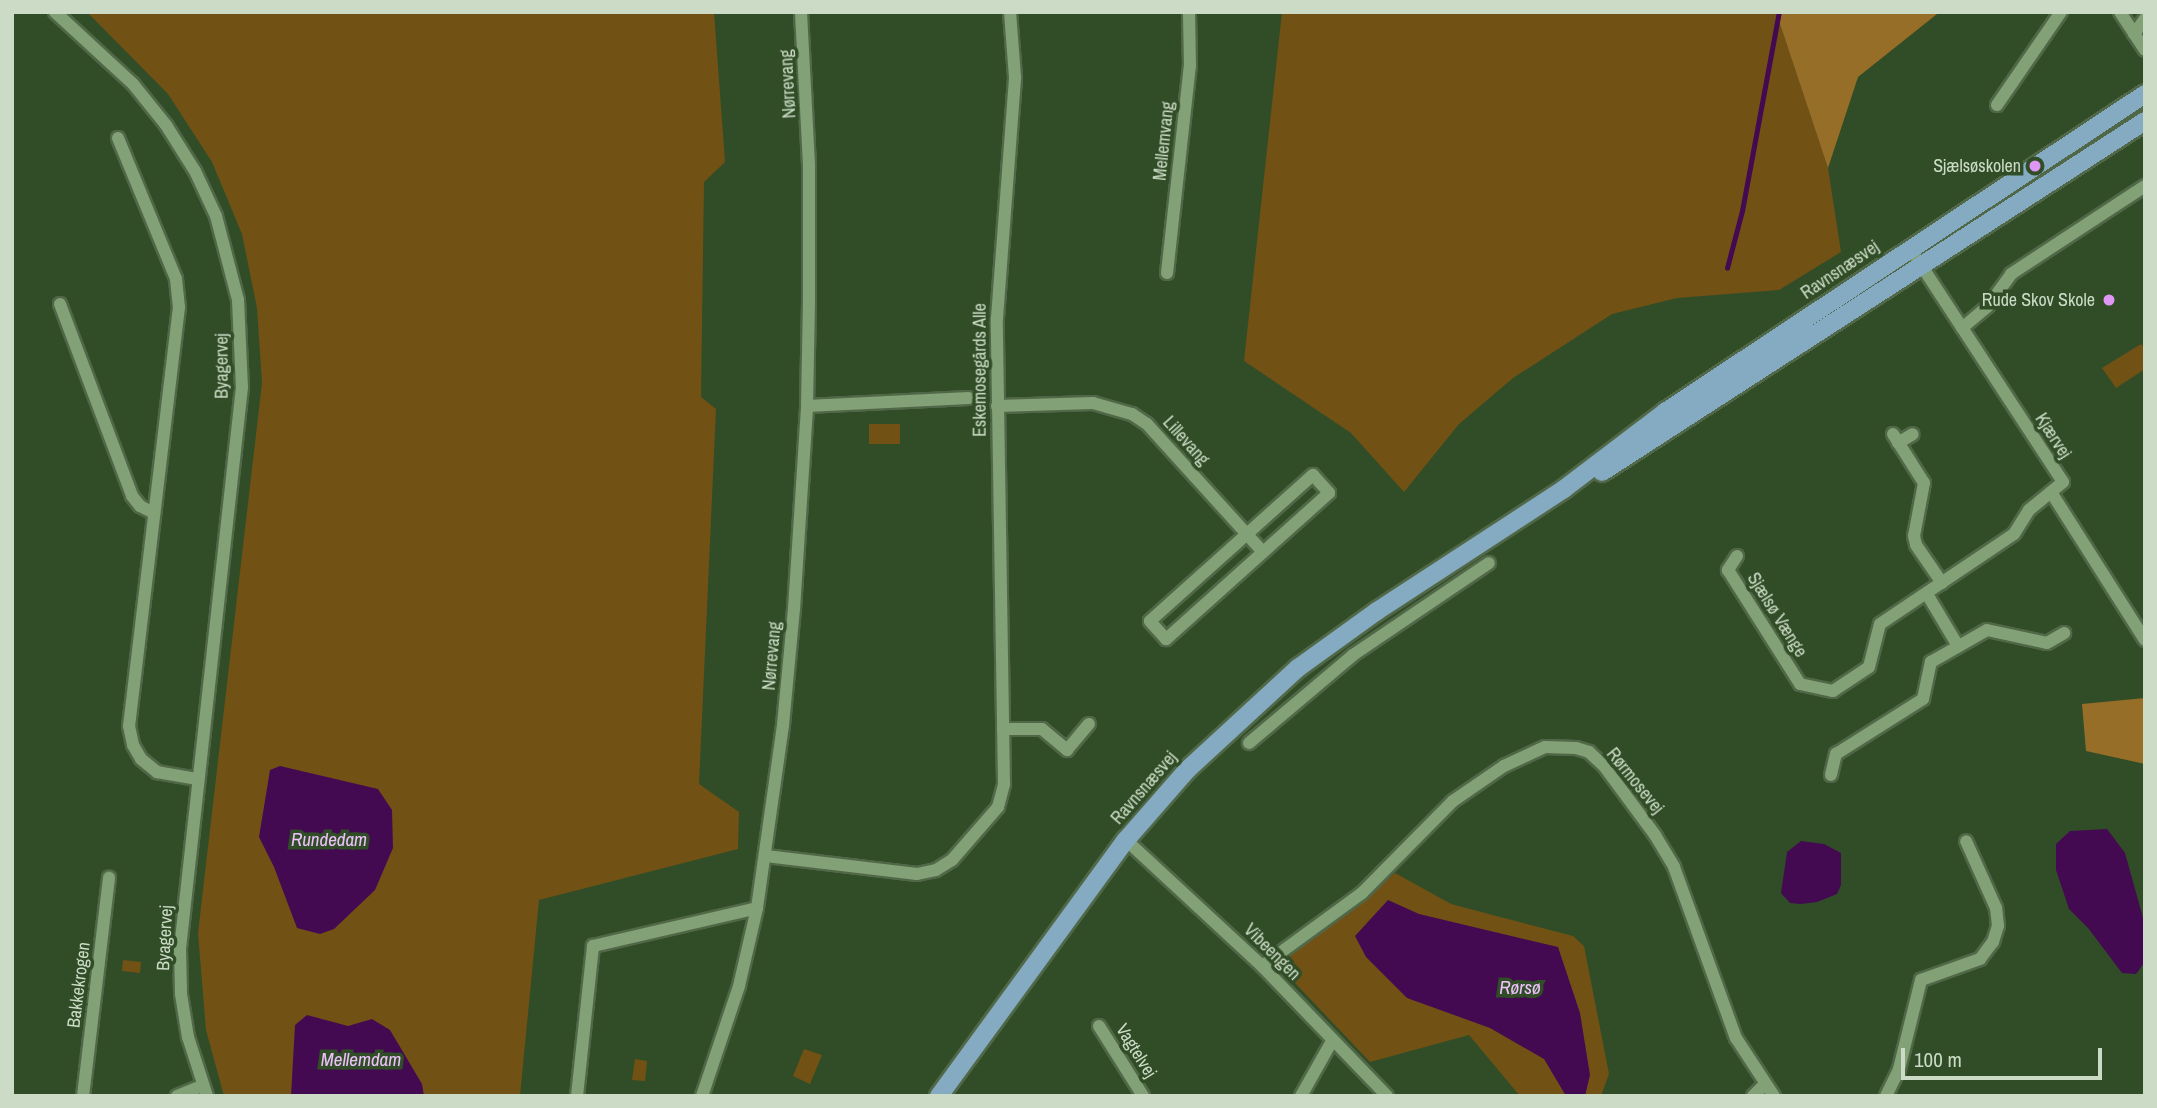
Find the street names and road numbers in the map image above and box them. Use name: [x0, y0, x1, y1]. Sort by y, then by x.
street label: Nørrevang: [775, 49, 801, 119]
street label: Mellemvang: [1149, 100, 1179, 182]
street label: Ravnsnæsvej: [1797, 236, 1883, 304]
street label: Eskemosegårds Alle: [969, 303, 991, 437]
street label: Byagervej: [211, 333, 233, 399]
street label: Kjærvej: [2030, 409, 2076, 463]
street label: Lillevang: [1158, 412, 1214, 470]
street label: Sjælsø Vænge: [1742, 569, 1812, 661]
street label: Nørrevang: [758, 621, 786, 691]
street label: Rørmosevej: [1602, 744, 1668, 818]
street label: Ravnsnæsvej: [1107, 747, 1181, 829]
street label: Byagervej: [152, 905, 178, 971]
street label: Vibeengen: [1239, 919, 1305, 985]
street label: Bakkekrogen: [63, 941, 95, 1029]
street label: Vagtelvej: [1111, 1020, 1161, 1082]

